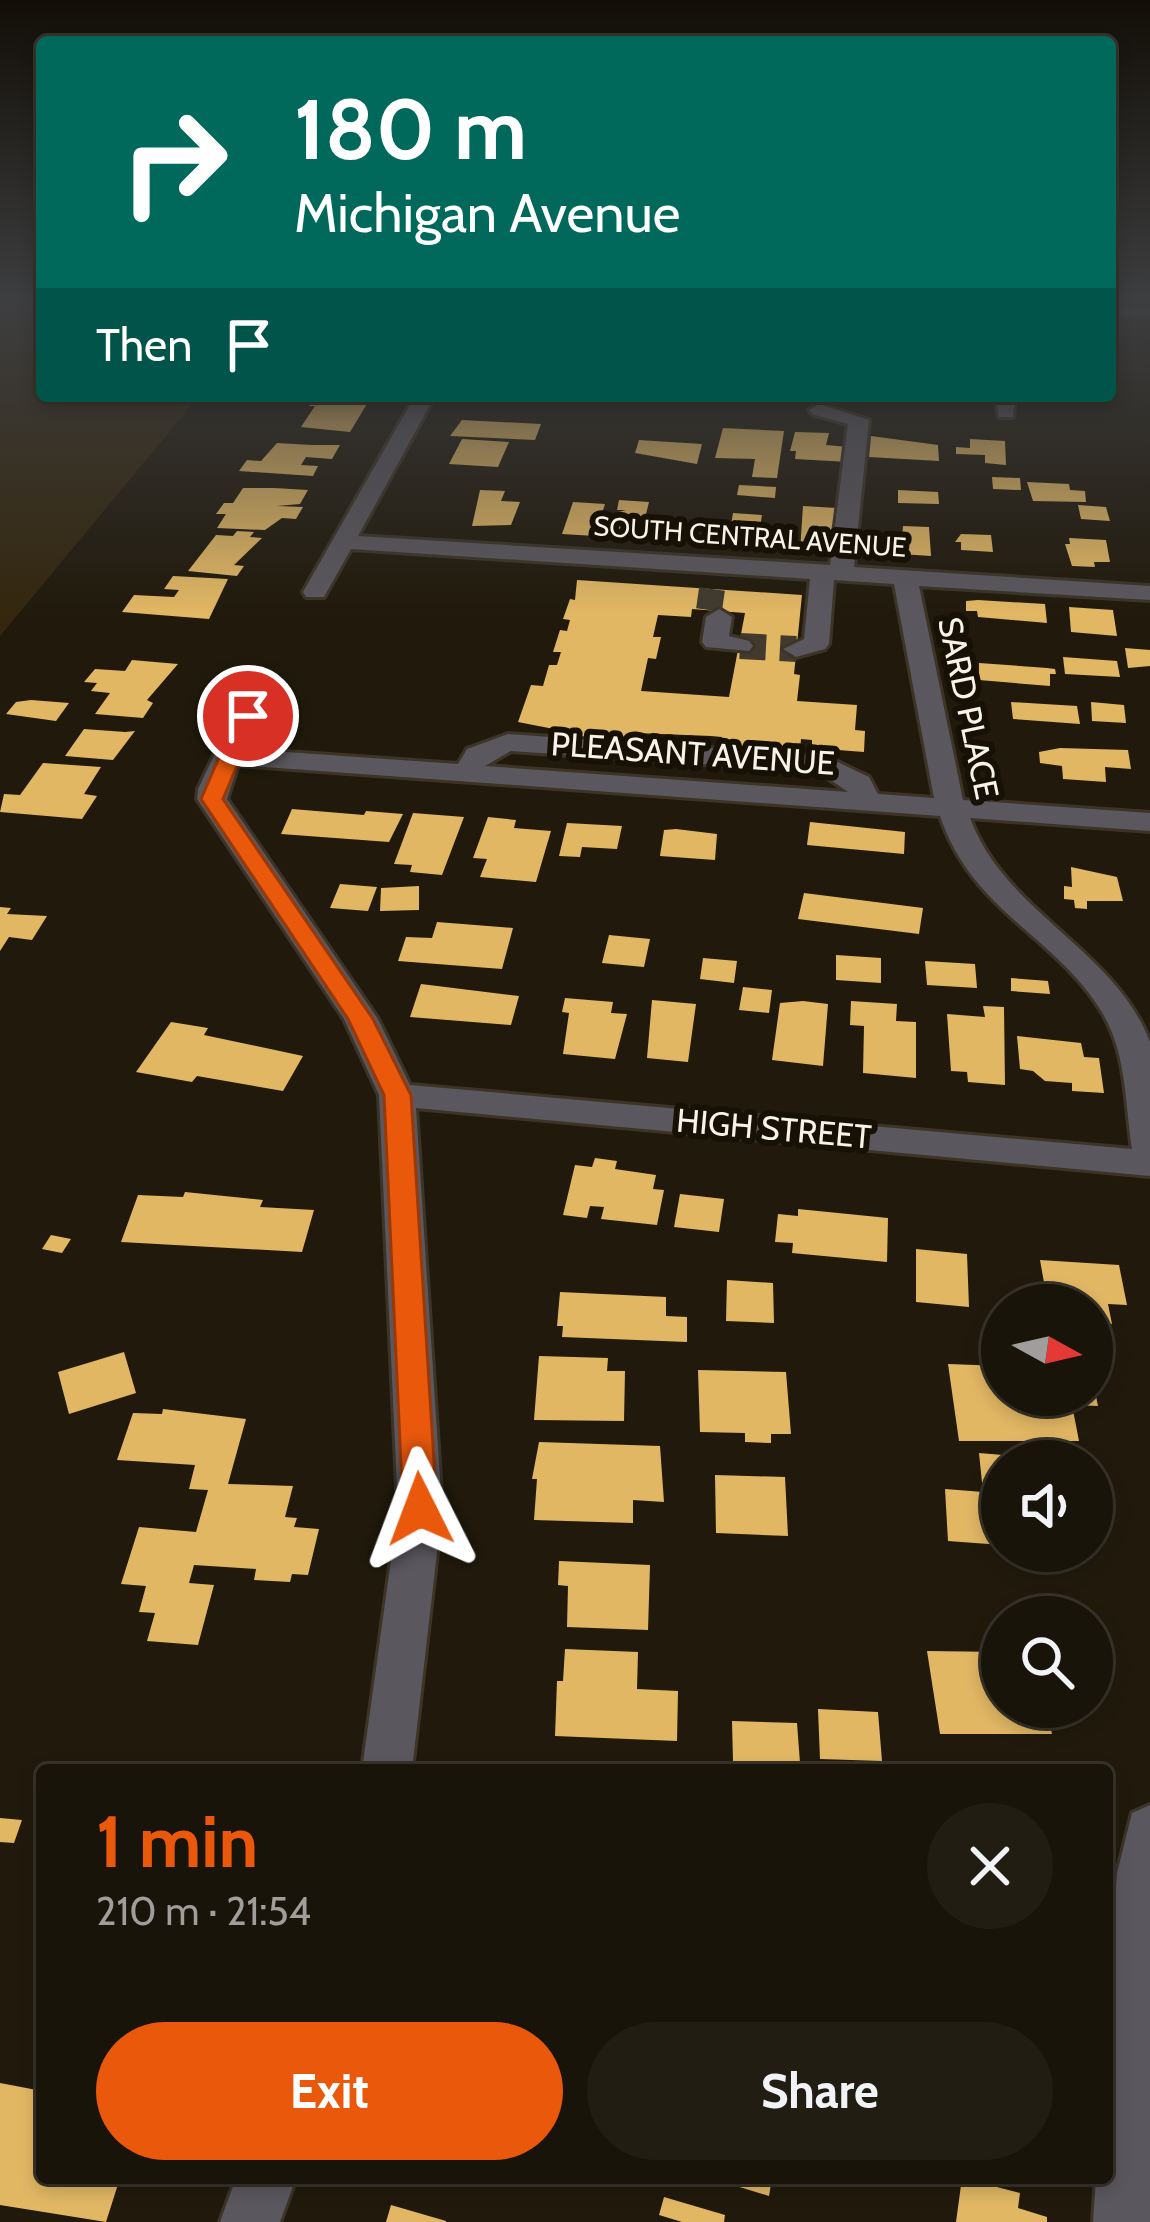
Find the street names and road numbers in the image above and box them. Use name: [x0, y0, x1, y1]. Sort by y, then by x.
street label: SOUTH CENTRAL AVENUE: [593, 509, 907, 564]
street label: SARD PLACE: [930, 613, 1008, 803]
street label: PLEASANT AVENUE: [550, 723, 836, 783]
street label: HIGH STREET: [675, 1100, 874, 1156]

